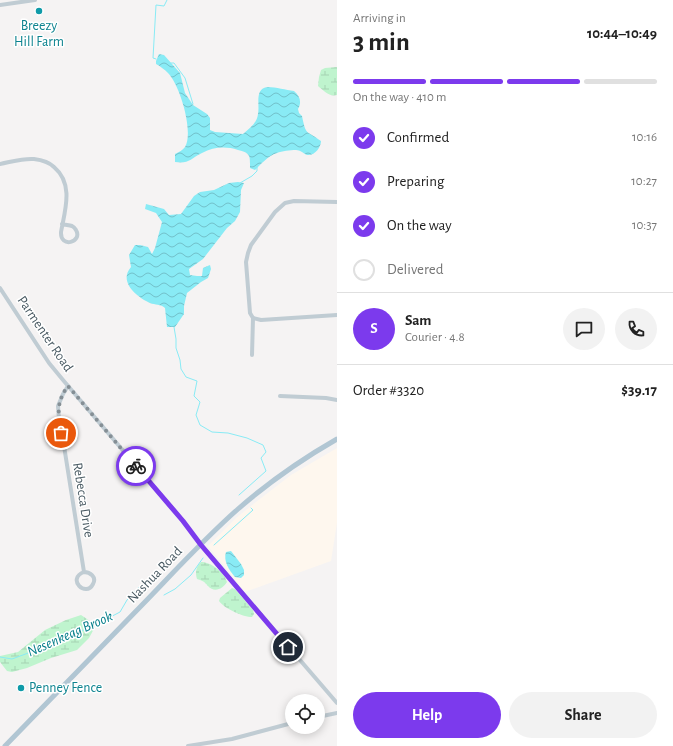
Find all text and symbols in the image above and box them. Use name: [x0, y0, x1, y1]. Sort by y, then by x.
marker: Breezy Hill Farm: [34, 6, 44, 16]
text: Arriving in: [353, 12, 406, 25]
place label: Breezy Hill Farm: [14, 19, 64, 49]
text: 10:44–10:49: [587, 26, 657, 41]
text: 3 min: [353, 29, 410, 55]
text: On the way · 410 m: [353, 91, 447, 104]
icon: check: [353, 127, 375, 149]
text: Confirmed: [387, 130, 449, 145]
text: 10:16: [632, 131, 657, 144]
icon: check: [353, 171, 375, 193]
text: Preparing: [387, 174, 444, 189]
text: 10:27: [631, 175, 657, 188]
icon: check: [353, 215, 375, 237]
text: On the way: [387, 218, 452, 233]
text: 10:37: [632, 219, 657, 232]
text: Delivered: [387, 262, 444, 277]
street label: Parmenter Road: [15, 294, 75, 374]
button: chat: [563, 308, 605, 350]
button: phone: [615, 308, 657, 350]
text: Sam: [405, 313, 431, 328]
text: S: [370, 321, 378, 336]
text: Courier · 4.8: [405, 331, 465, 344]
text: Order #3320: [353, 383, 424, 398]
text: $39.17: [621, 383, 657, 398]
pin: [44, 416, 78, 450]
icon: bag: [50, 422, 72, 444]
courier: [116, 446, 156, 486]
icon: bike: [125, 455, 147, 477]
street label: Rebecca Drive: [70, 461, 96, 539]
street label: Nashua Road: [125, 544, 185, 606]
water label: Nesenkeag Brook: [25, 608, 115, 660]
pin: [271, 630, 305, 664]
icon: home: [277, 636, 299, 658]
place label: Penney Fence: [29, 681, 102, 695]
marker: Penney Fence: [16, 683, 26, 693]
button: Help: [353, 692, 501, 738]
button: Share: [509, 692, 657, 738]
map controls: [285, 694, 325, 734]
button: locate: [285, 694, 325, 734]

